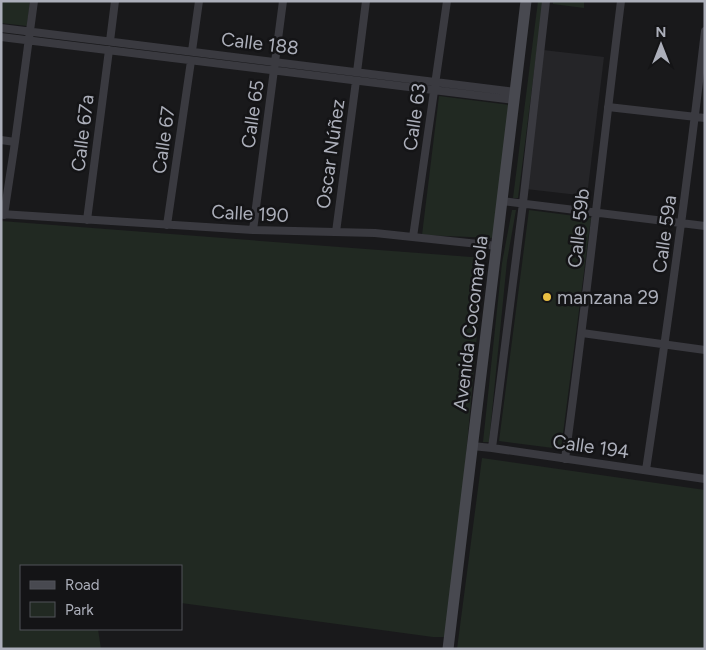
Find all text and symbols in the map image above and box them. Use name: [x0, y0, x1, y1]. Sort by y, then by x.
north arrow: [636, 20, 686, 70]
text: N: [656, 24, 666, 41]
street label: Calle 188: [220, 27, 300, 60]
street label: Calle 65: [236, 78, 269, 150]
street label: Calle 63: [398, 82, 431, 152]
street label: Calle 67a: [66, 93, 99, 173]
street label: Oscar Núñez: [311, 98, 350, 210]
street label: Calle 67: [147, 105, 180, 175]
street label: Calle 59b: [563, 187, 594, 269]
street label: Calle 59a: [648, 194, 681, 274]
street label: Calle 190: [211, 200, 289, 227]
street label: Avenida Cocomarola: [448, 234, 493, 412]
place label: manzana 29: [557, 286, 659, 309]
marker: manzana 29: [541, 291, 553, 303]
street label: Calle 194: [551, 430, 631, 463]
legend: [20, 565, 182, 630]
text: Road: [65, 576, 100, 594]
text: Park: [65, 601, 94, 619]

